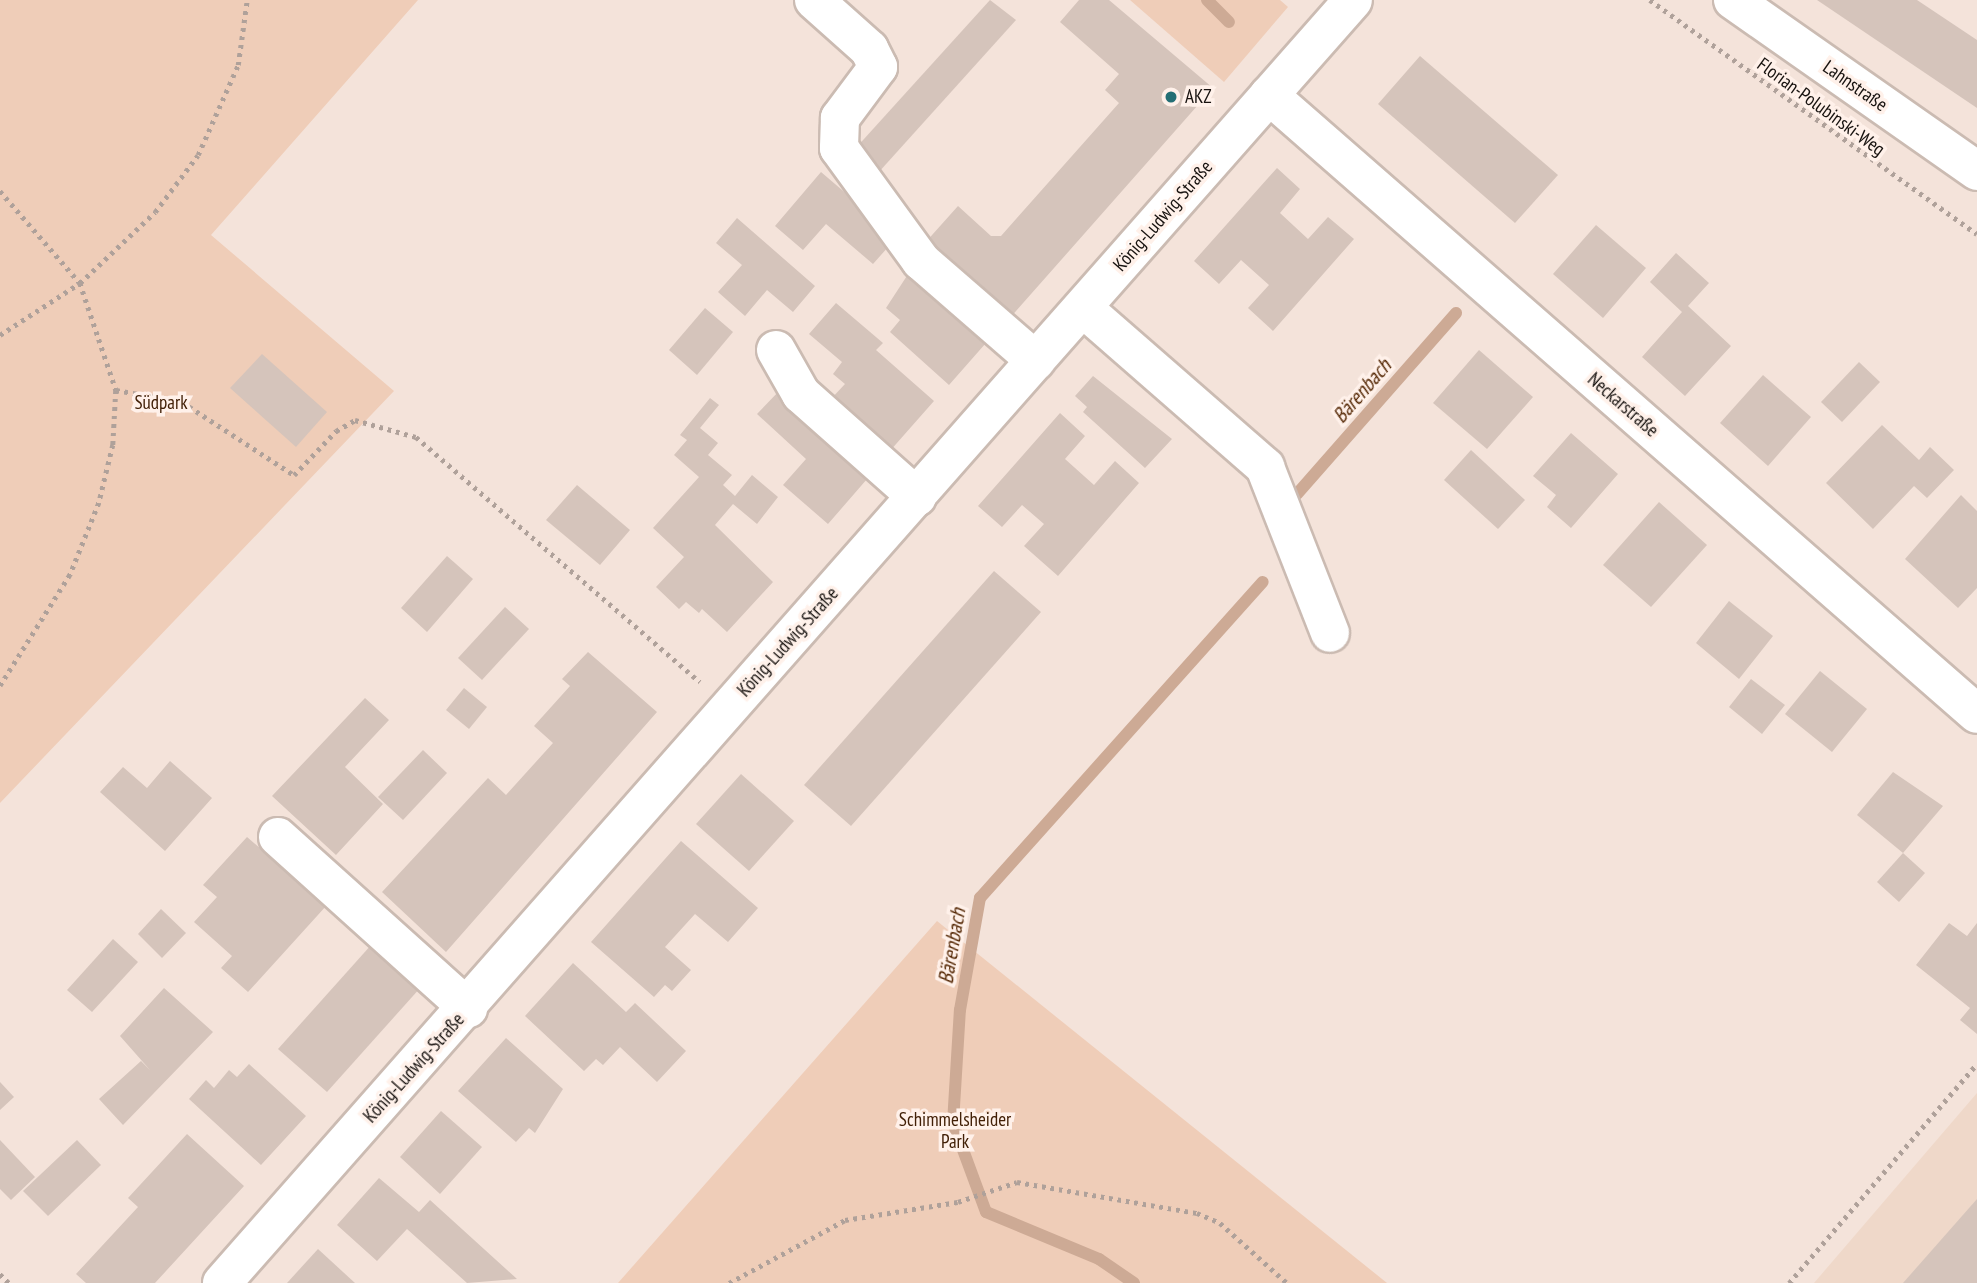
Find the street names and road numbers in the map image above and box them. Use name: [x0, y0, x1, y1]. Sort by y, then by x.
street label: Florian-Polubinski-Weg: [1753, 53, 1889, 161]
street label: Lahnstraße: [1818, 56, 1892, 116]
street label: König-Ludwig-Straße: [1109, 156, 1217, 276]
street label: Neckarstraße: [1583, 368, 1663, 442]
street label: König-Ludwig-Straße: [733, 583, 843, 701]
street label: König-Ludwig-Straße: [359, 1009, 469, 1127]

